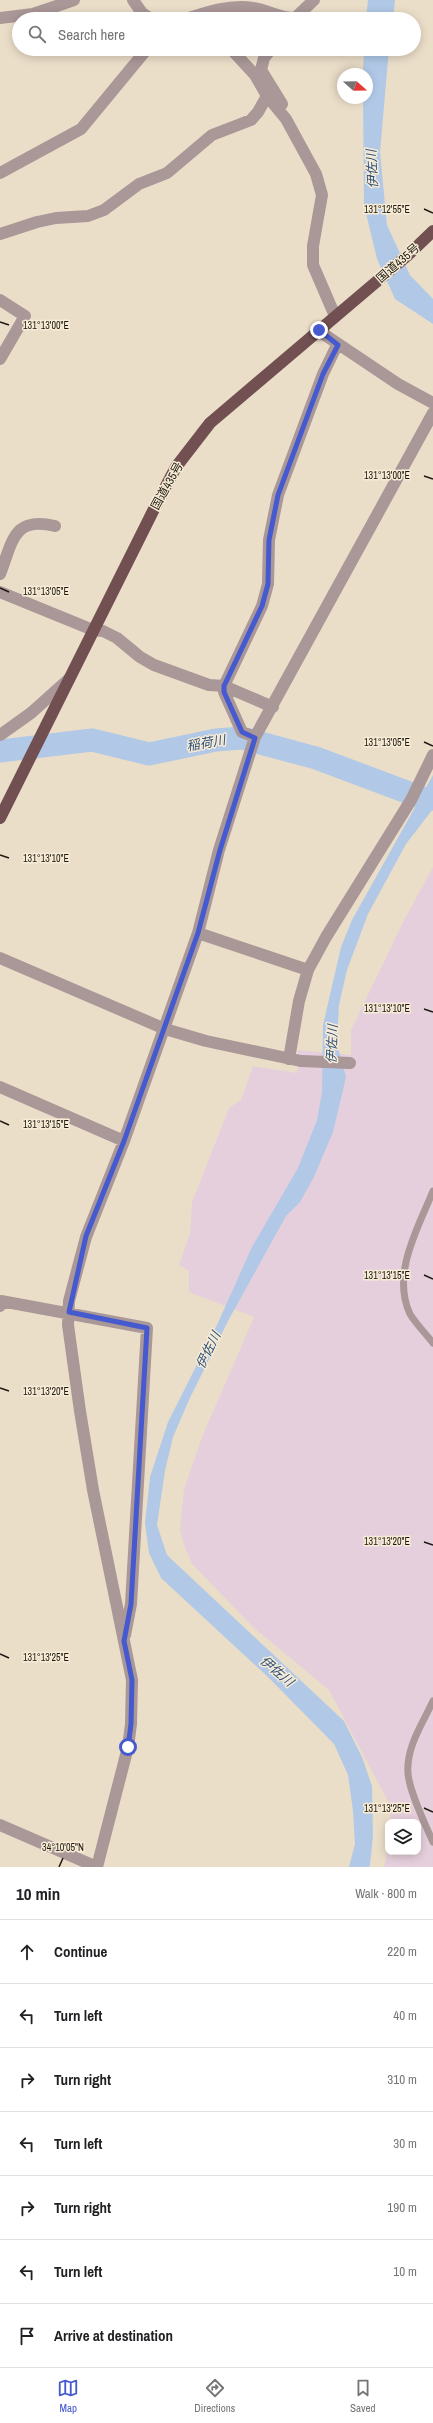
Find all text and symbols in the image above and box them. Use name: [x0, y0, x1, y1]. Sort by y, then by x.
search box: [12, 12, 421, 56]
icon: search: [26, 23, 48, 45]
text: Search here: [58, 24, 125, 45]
north arrow: [337, 68, 373, 104]
water label: 伊佐川: [362, 147, 382, 189]
text: 131°12'55"E: [364, 203, 410, 216]
street label: 国道435号: [373, 240, 423, 286]
text: 131°13'00"E: [23, 319, 69, 332]
route end: [310, 321, 328, 339]
street label: 国道435号: [147, 459, 187, 513]
text: 131°13'00"E: [364, 469, 410, 482]
text: 131°13'05"E: [23, 585, 69, 598]
water label: 稲荷川: [185, 731, 229, 755]
text: 131°13'05"E: [364, 736, 410, 749]
text: 131°13'10"E: [23, 852, 69, 865]
text: 131°13'10"E: [364, 1002, 410, 1015]
water label: 伊佐川: [323, 1022, 341, 1064]
text: 131°13'15"E: [23, 1118, 69, 1131]
text: 131°13'15"E: [364, 1269, 410, 1282]
water label: 伊佐川: [192, 1327, 225, 1371]
text: 131°13'20"E: [23, 1385, 69, 1398]
text: 131°13'20"E: [364, 1535, 410, 1548]
text: 131°13'25"E: [23, 1651, 69, 1664]
water label: 伊佐川: [257, 1652, 299, 1691]
route start: [119, 1738, 137, 1756]
text: 131°13'25"E: [364, 1802, 410, 1815]
map controls: [385, 1819, 421, 1855]
button: layers: [385, 1819, 421, 1855]
text: 34°10'05"N: [42, 1841, 84, 1854]
text: 10 min: [16, 1882, 60, 1905]
text: Walk · 800 m: [355, 1885, 417, 1902]
icon: ahead: [16, 1941, 38, 1963]
text: Continue: [54, 1941, 107, 1962]
text: 220 m: [387, 1943, 417, 1960]
icon: left: [16, 2005, 38, 2027]
text: Turn left: [54, 2005, 102, 2026]
text: 40 m: [393, 2007, 417, 2024]
icon: right: [16, 2069, 38, 2091]
text: Turn right: [54, 2069, 111, 2090]
text: 310 m: [387, 2071, 417, 2088]
icon: left: [16, 2133, 38, 2155]
text: Turn left: [54, 2133, 102, 2154]
text: 30 m: [393, 2135, 417, 2152]
icon: right: [16, 2197, 38, 2219]
text: Turn right: [54, 2197, 111, 2218]
text: 190 m: [387, 2199, 417, 2216]
icon: left: [16, 2261, 38, 2283]
text: Turn left: [54, 2261, 102, 2282]
text: 10 m: [393, 2263, 417, 2280]
icon: arrive: [16, 2325, 38, 2347]
text: Arrive at destination: [54, 2325, 173, 2346]
tab: Map: [57, 2377, 79, 2415]
tab: Directions: [194, 2377, 235, 2415]
tab: Saved: [350, 2377, 376, 2415]

